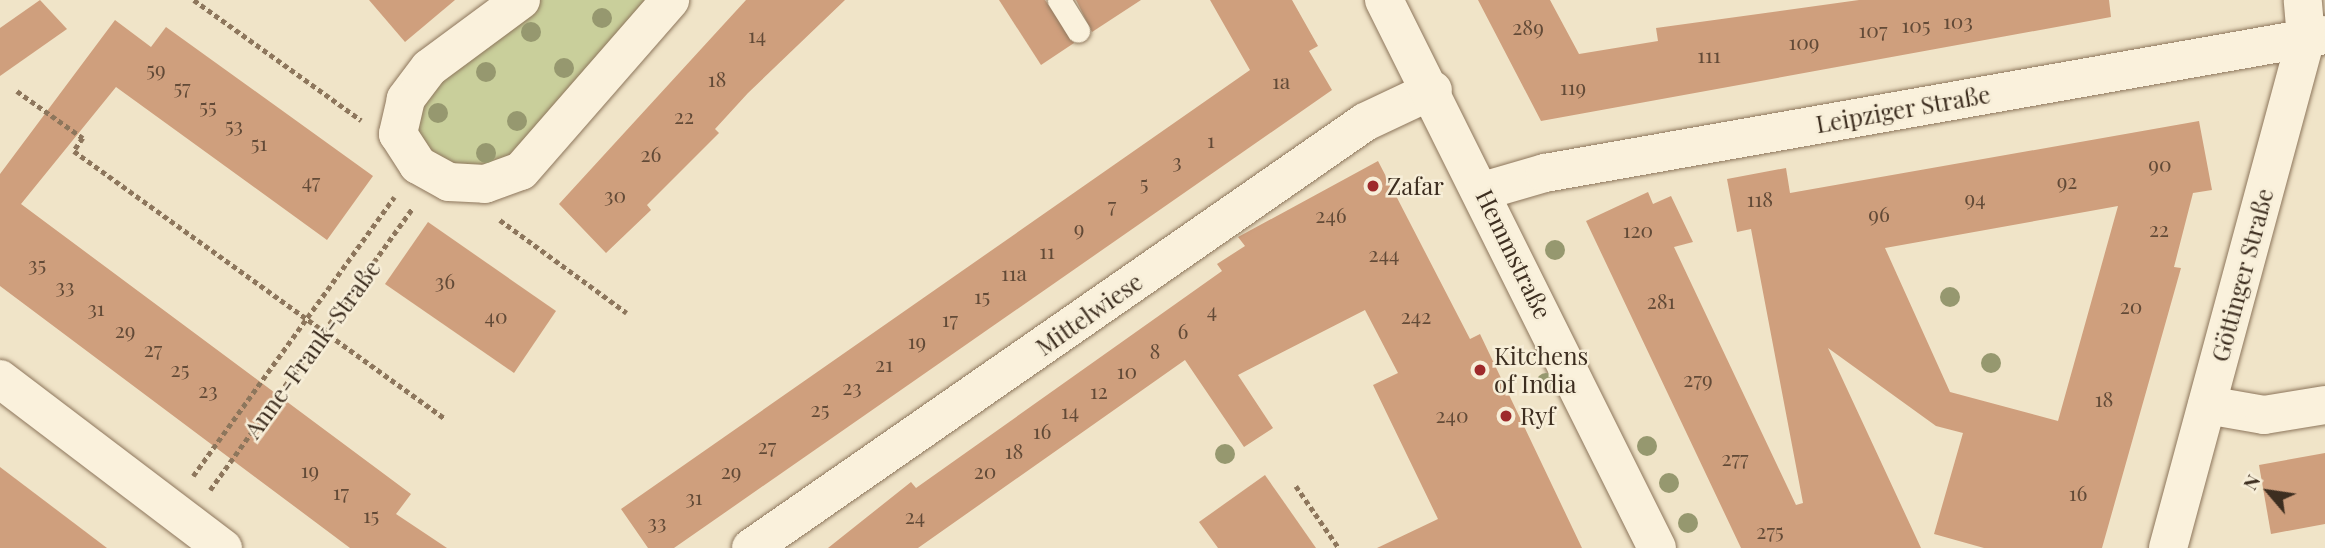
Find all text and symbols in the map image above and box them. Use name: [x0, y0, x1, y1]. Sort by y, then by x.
house number: 103: [1943, 7, 1973, 33]
house number: 105: [1901, 11, 1931, 37]
house number: 289: [1512, 13, 1544, 39]
house number: 107: [1859, 16, 1887, 42]
house number: 14: [748, 21, 766, 47]
house number: 109: [1788, 28, 1820, 54]
house number: 111: [1697, 41, 1721, 67]
house number: 59: [146, 55, 166, 81]
house number: 18: [708, 65, 726, 91]
house number: 1a: [1272, 67, 1290, 93]
house number: 57: [173, 73, 191, 99]
house number: 119: [1560, 73, 1586, 99]
street label: Leipziger Straße: [1813, 79, 1993, 139]
house number: 55: [199, 92, 217, 118]
house number: 22: [674, 102, 694, 128]
house number: 53: [225, 111, 243, 137]
house number: 1: [1207, 126, 1215, 152]
house number: 51: [251, 129, 267, 155]
house number: 26: [641, 140, 661, 166]
house number: 3: [1172, 147, 1182, 173]
house number: 90: [2148, 150, 2172, 176]
house number: 47: [302, 167, 320, 193]
house number: 92: [2057, 167, 2077, 193]
house number: 5: [1140, 169, 1148, 195]
place label: Zafar: [1387, 172, 1444, 200]
marker: Zafar: [1365, 178, 1381, 194]
house number: 30: [604, 181, 626, 207]
house number: 94: [1964, 184, 1986, 210]
street label: Hemmstraße: [1470, 185, 1558, 323]
house number: 118: [1747, 185, 1773, 211]
street label: Göttinger Straße: [2205, 185, 2279, 365]
house number: 7: [1108, 191, 1116, 217]
house number: 96: [1868, 200, 1890, 226]
house number: 246: [1315, 201, 1347, 227]
house number: 9: [1074, 214, 1084, 240]
house number: 22: [2149, 215, 2169, 241]
house number: 120: [1623, 216, 1653, 242]
house number: 11: [1039, 237, 1055, 263]
house number: 244: [1369, 240, 1399, 266]
house number: 35: [28, 250, 46, 276]
street label: Anne-Frank-Straße: [238, 254, 386, 444]
house number: 11a: [1001, 259, 1027, 285]
house number: 36: [435, 267, 455, 293]
street label: Mittelwiese: [1030, 267, 1148, 361]
house number: 33: [56, 272, 74, 298]
house number: 15: [974, 282, 990, 308]
house number: 281: [1647, 287, 1675, 313]
house number: 20: [2120, 292, 2142, 318]
house number: 31: [87, 294, 105, 320]
house number: 4: [1207, 296, 1217, 322]
house number: 40: [485, 302, 507, 328]
house number: 242: [1401, 302, 1431, 328]
house number: 17: [942, 305, 958, 331]
house number: 29: [115, 316, 135, 342]
house number: 6: [1178, 317, 1188, 343]
house number: 19: [908, 327, 926, 353]
house number: 27: [144, 335, 162, 361]
house number: 8: [1150, 337, 1160, 363]
place label: Kitchens of India: [1494, 342, 1588, 398]
house number: 21: [875, 350, 893, 376]
house number: 25: [171, 355, 189, 381]
house number: 10: [1117, 357, 1137, 383]
marker: Kitchens of India: [1472, 362, 1488, 378]
house number: 279: [1683, 365, 1713, 391]
house number: 23: [842, 373, 862, 399]
house number: 23: [198, 376, 218, 402]
house number: 12: [1090, 377, 1108, 403]
house number: 18: [2095, 385, 2113, 411]
house number: 25: [811, 395, 829, 421]
house number: 14: [1061, 397, 1079, 423]
house number: 240: [1435, 401, 1469, 427]
place label: Ryf: [1520, 402, 1555, 430]
marker: Ryf: [1498, 408, 1514, 424]
house number: 16: [1033, 417, 1051, 443]
house number: 27: [758, 432, 776, 458]
house number: 18: [1005, 437, 1023, 463]
house number: 277: [1721, 444, 1749, 470]
house number: 19: [301, 456, 319, 482]
house number: 29: [721, 457, 741, 483]
house number: 20: [974, 457, 996, 483]
north arrow: [2234, 457, 2304, 527]
text: N: [2236, 470, 2265, 494]
house number: 17: [333, 478, 349, 504]
house number: 16: [2069, 479, 2087, 505]
house number: 31: [685, 483, 703, 509]
house number: 15: [363, 501, 379, 527]
house number: 24: [905, 502, 925, 528]
house number: 33: [648, 508, 666, 534]
house number: 275: [1756, 517, 1784, 543]

